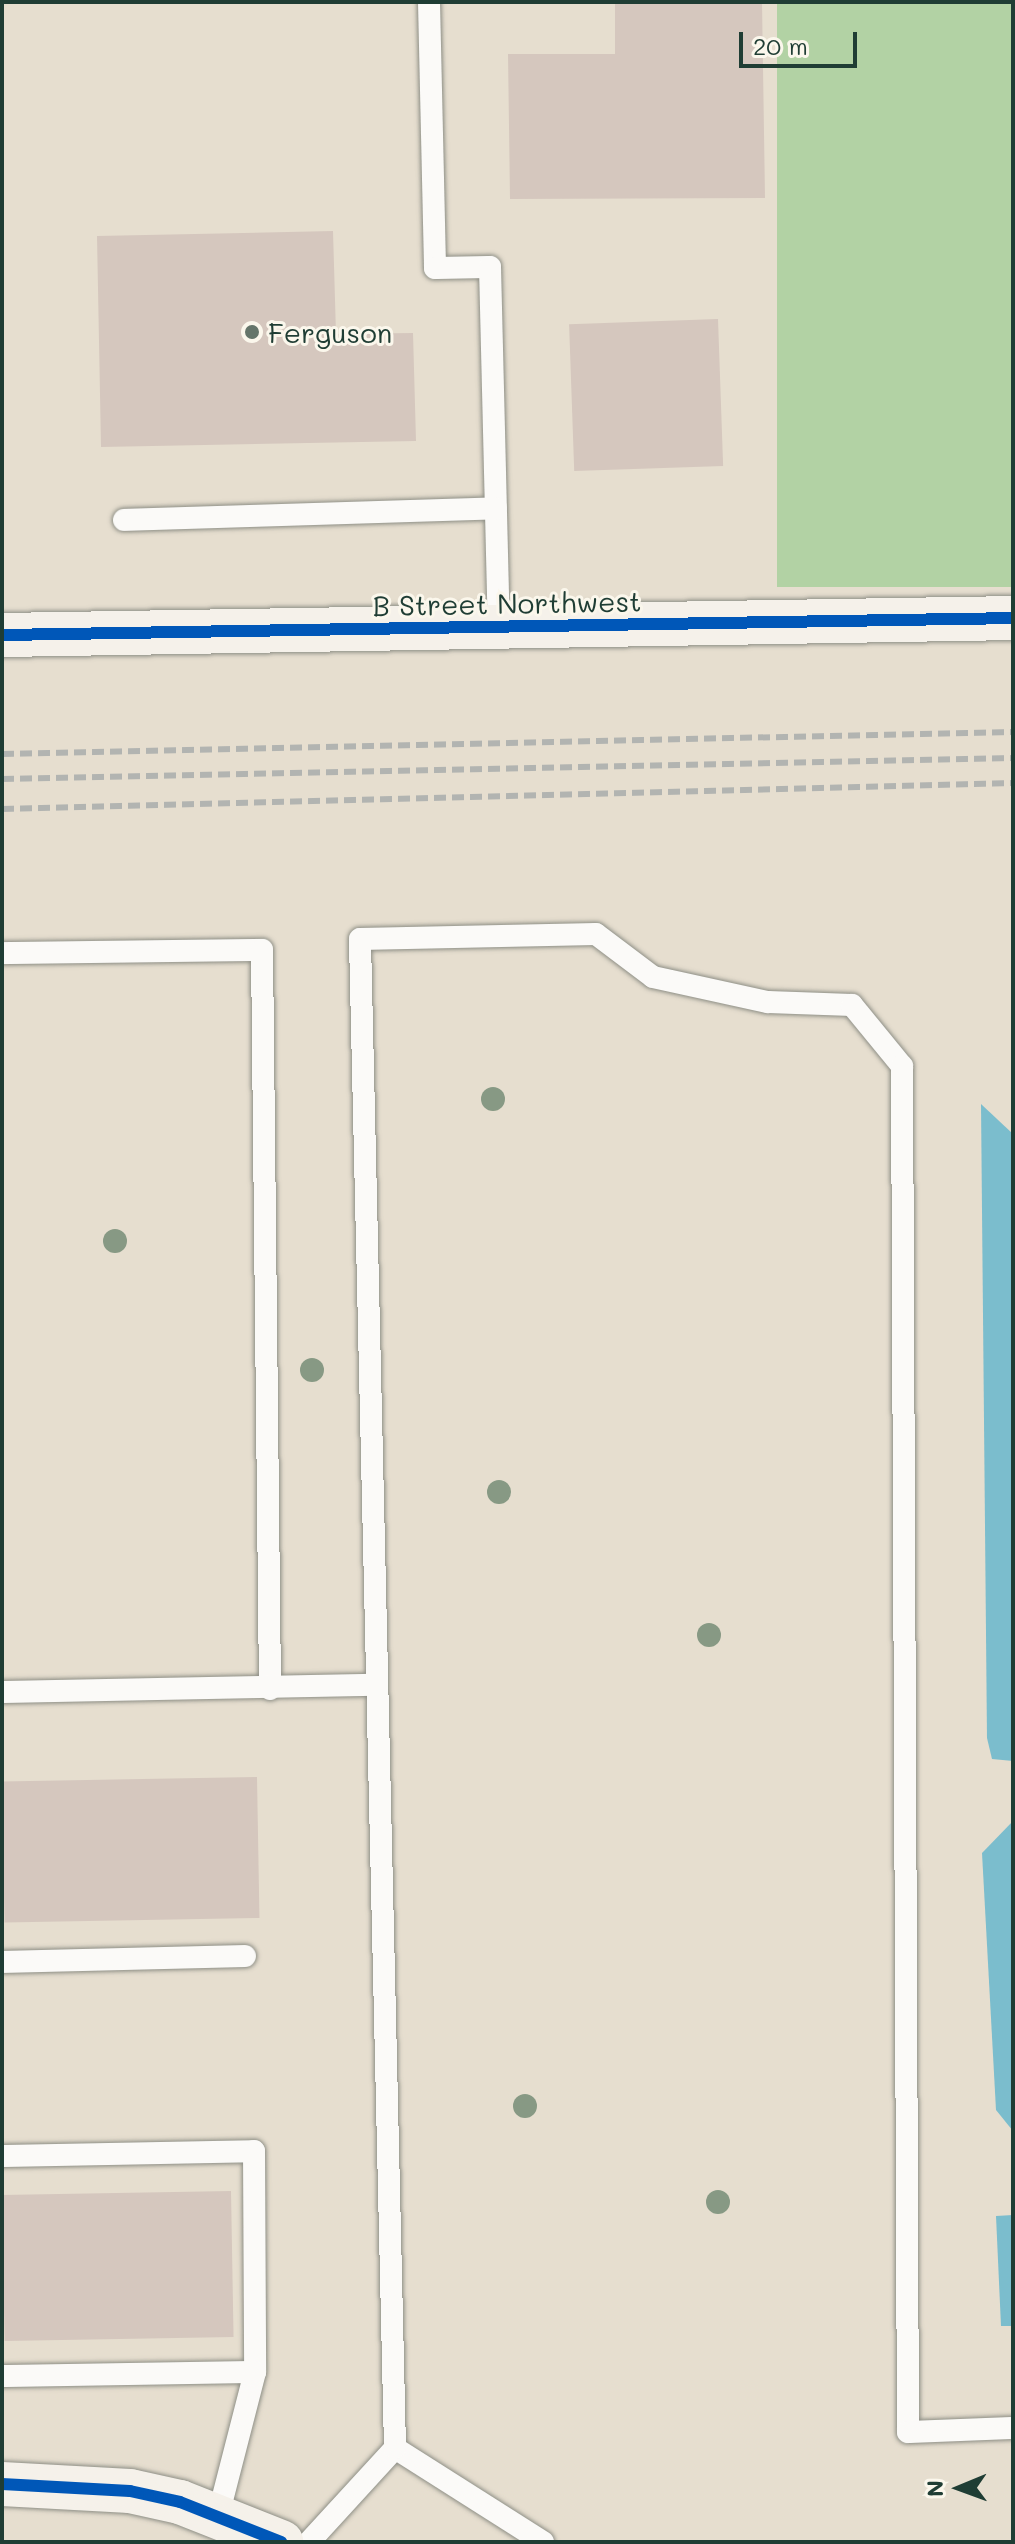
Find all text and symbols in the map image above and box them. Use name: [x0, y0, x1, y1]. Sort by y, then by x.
scale bar: [743, 16, 861, 66]
text: 20 m: [753, 30, 808, 61]
place label: Ferguson: [268, 315, 392, 349]
marker: Ferguson: [243, 323, 261, 341]
street label: B Street Northwest: [372, 584, 642, 622]
north arrow: [919, 2448, 999, 2528]
text: N: [920, 2480, 949, 2497]

